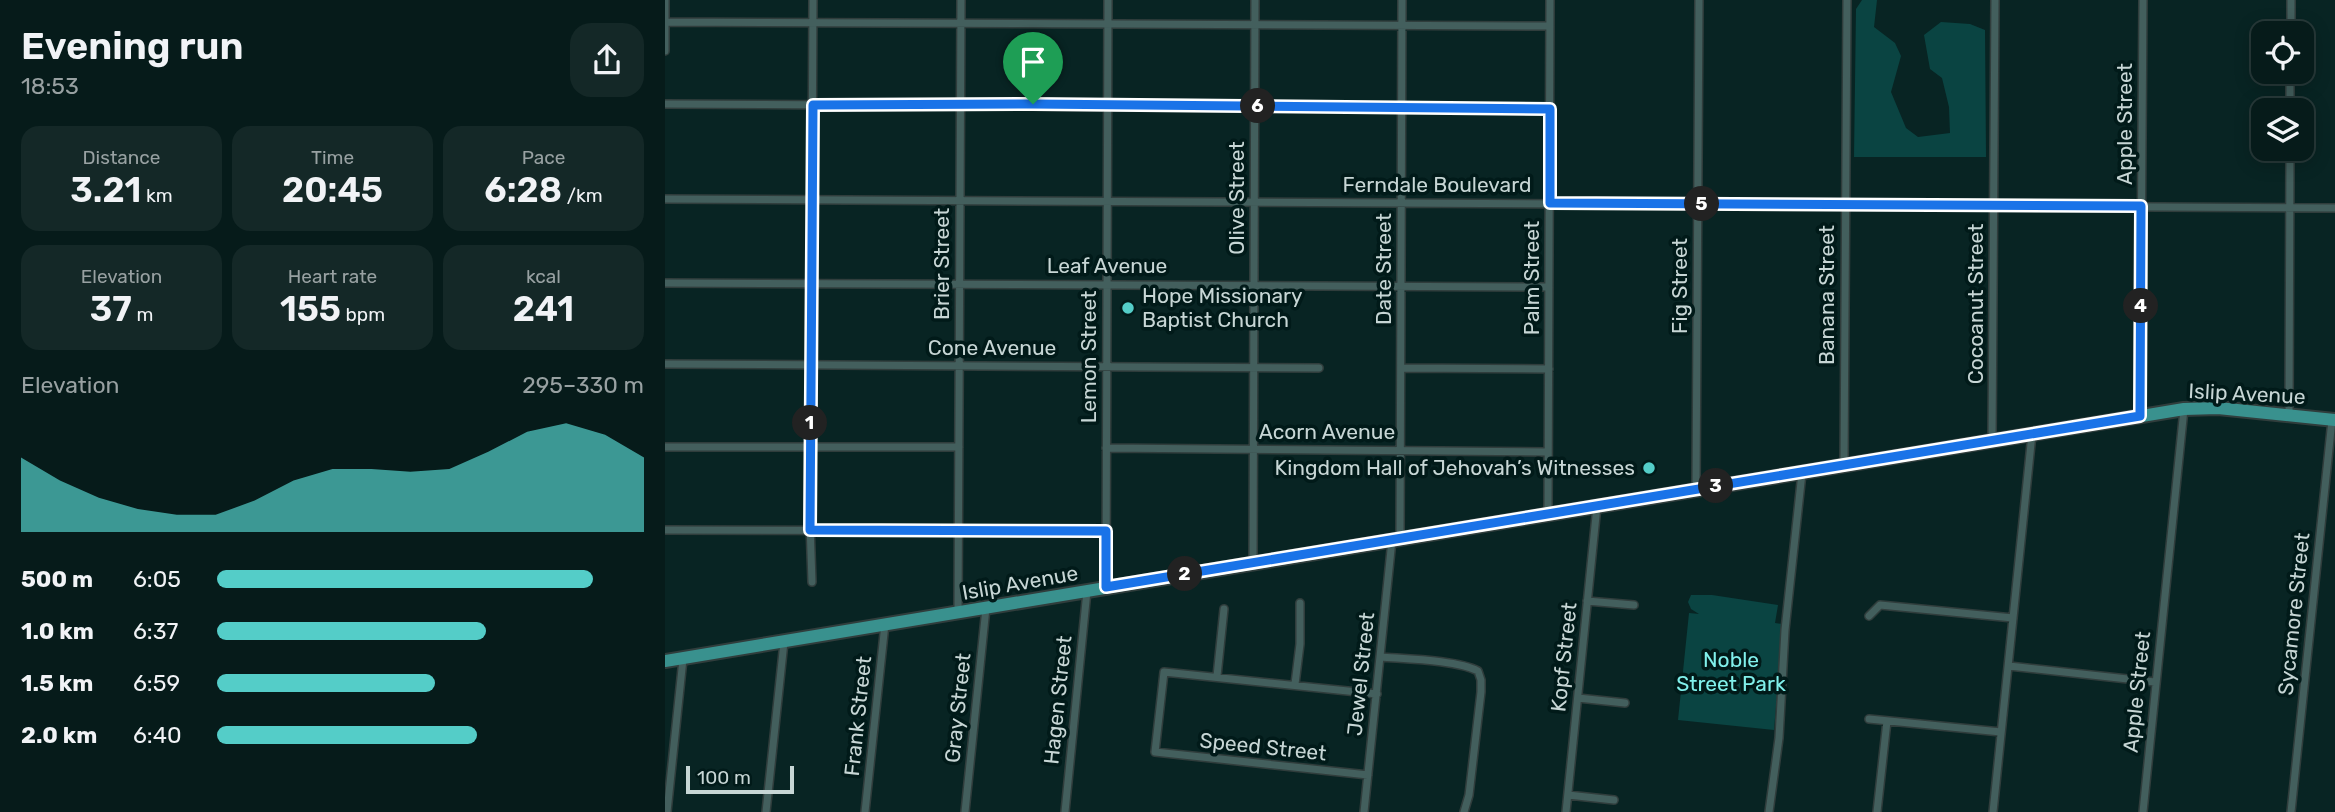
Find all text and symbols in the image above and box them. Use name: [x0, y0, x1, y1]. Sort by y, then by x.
map controls: [2251, 21, 2314, 161]
button: locate: [2251, 21, 2314, 84]
text: Evening run: [21, 23, 244, 69]
button: share: [570, 23, 644, 97]
pin: [1003, 32, 1063, 104]
icon: arrive: [1014, 43, 1052, 81]
street label: Apple Street: [2112, 63, 2137, 185]
text: 18:53: [21, 72, 79, 100]
pin: 6: [1241, 88, 1275, 124]
text: 6: [1251, 94, 1264, 117]
button: layers: [2251, 98, 2314, 161]
street label: Olive Street: [1224, 141, 1249, 255]
text: Distance: [83, 146, 160, 169]
text: Time: [311, 146, 354, 169]
text: Pace: [522, 146, 565, 169]
text: 3.21: [70, 169, 141, 211]
text: 20:45: [282, 169, 383, 211]
text: 6:28: [484, 169, 562, 211]
street label: Ferndale Boulevard: [1343, 172, 1531, 197]
text: km: [141, 184, 173, 207]
text: /km: [562, 184, 603, 207]
pin: 5: [1685, 186, 1719, 222]
text: 5: [1695, 192, 1708, 215]
street label: Brier Street: [929, 208, 954, 320]
street label: Date Street: [1371, 213, 1396, 325]
street label: Palm Street: [1519, 221, 1544, 335]
street label: Cocoanut Street: [1963, 224, 1988, 384]
street label: Banana Street: [1814, 225, 1839, 365]
street label: Fig Street: [1667, 238, 1692, 334]
street label: Leaf Avenue: [1047, 253, 1167, 278]
text: Elevation: [81, 265, 162, 288]
text: Heart rate: [288, 265, 377, 288]
text: kcal: [526, 265, 561, 288]
place label: Hope Missionary Baptist Church: [1142, 283, 1303, 332]
text: 37: [90, 288, 132, 330]
text: 155: [280, 288, 341, 330]
text: 241: [513, 288, 574, 330]
pin: 4: [2123, 288, 2159, 324]
street label: Lemon Street: [1076, 291, 1101, 423]
text: 4: [2134, 294, 2147, 317]
marker: Hope Missionary Baptist Church: [1120, 300, 1136, 316]
text: m: [132, 303, 153, 326]
text: bpm: [341, 303, 385, 326]
street label: Cone Avenue: [928, 335, 1056, 360]
text: Elevation: [21, 371, 120, 399]
text: 295–330 m: [522, 371, 644, 399]
street label: Islip Avenue: [2188, 378, 2306, 409]
pin: 1: [793, 406, 827, 440]
text: 1: [805, 411, 814, 434]
street label: Acorn Avenue: [1259, 419, 1395, 444]
place label: Kingdom Hall of Jehovah’s Witnesses: [1275, 455, 1635, 480]
marker: Kingdom Hall of Jehovah’s Witnesses: [1641, 460, 1657, 476]
pin: 3: [1699, 468, 1733, 504]
text: 3: [1709, 474, 1722, 497]
street label: Sycamore Street: [2273, 531, 2314, 697]
pin: 2: [1168, 556, 1203, 592]
street label: Islip Avenue: [960, 560, 1080, 605]
text: 2: [1178, 562, 1191, 585]
text: 500 m: [21, 565, 93, 593]
text: 6:05: [133, 565, 181, 593]
street label: Kopf Street: [1545, 601, 1582, 713]
street label: Jewel Street: [1342, 611, 1379, 737]
text: 1.0 km: [21, 617, 94, 645]
text: 6:37: [133, 617, 178, 645]
street label: Apple Street: [2118, 630, 2155, 754]
street label: Hagen Street: [1038, 634, 1077, 766]
park label: Noble Street Park: [1676, 647, 1786, 696]
street label: Gray Street: [939, 652, 976, 764]
street label: Frank Street: [839, 655, 876, 777]
text: 1.5 km: [21, 669, 93, 697]
text: 6:59: [133, 669, 180, 697]
text: 2.0 km: [21, 721, 97, 749]
text: 6:40: [133, 721, 182, 749]
street label: Speed Street: [1198, 727, 1328, 766]
scale bar: [686, 763, 795, 795]
text: 100 m: [697, 766, 751, 789]

